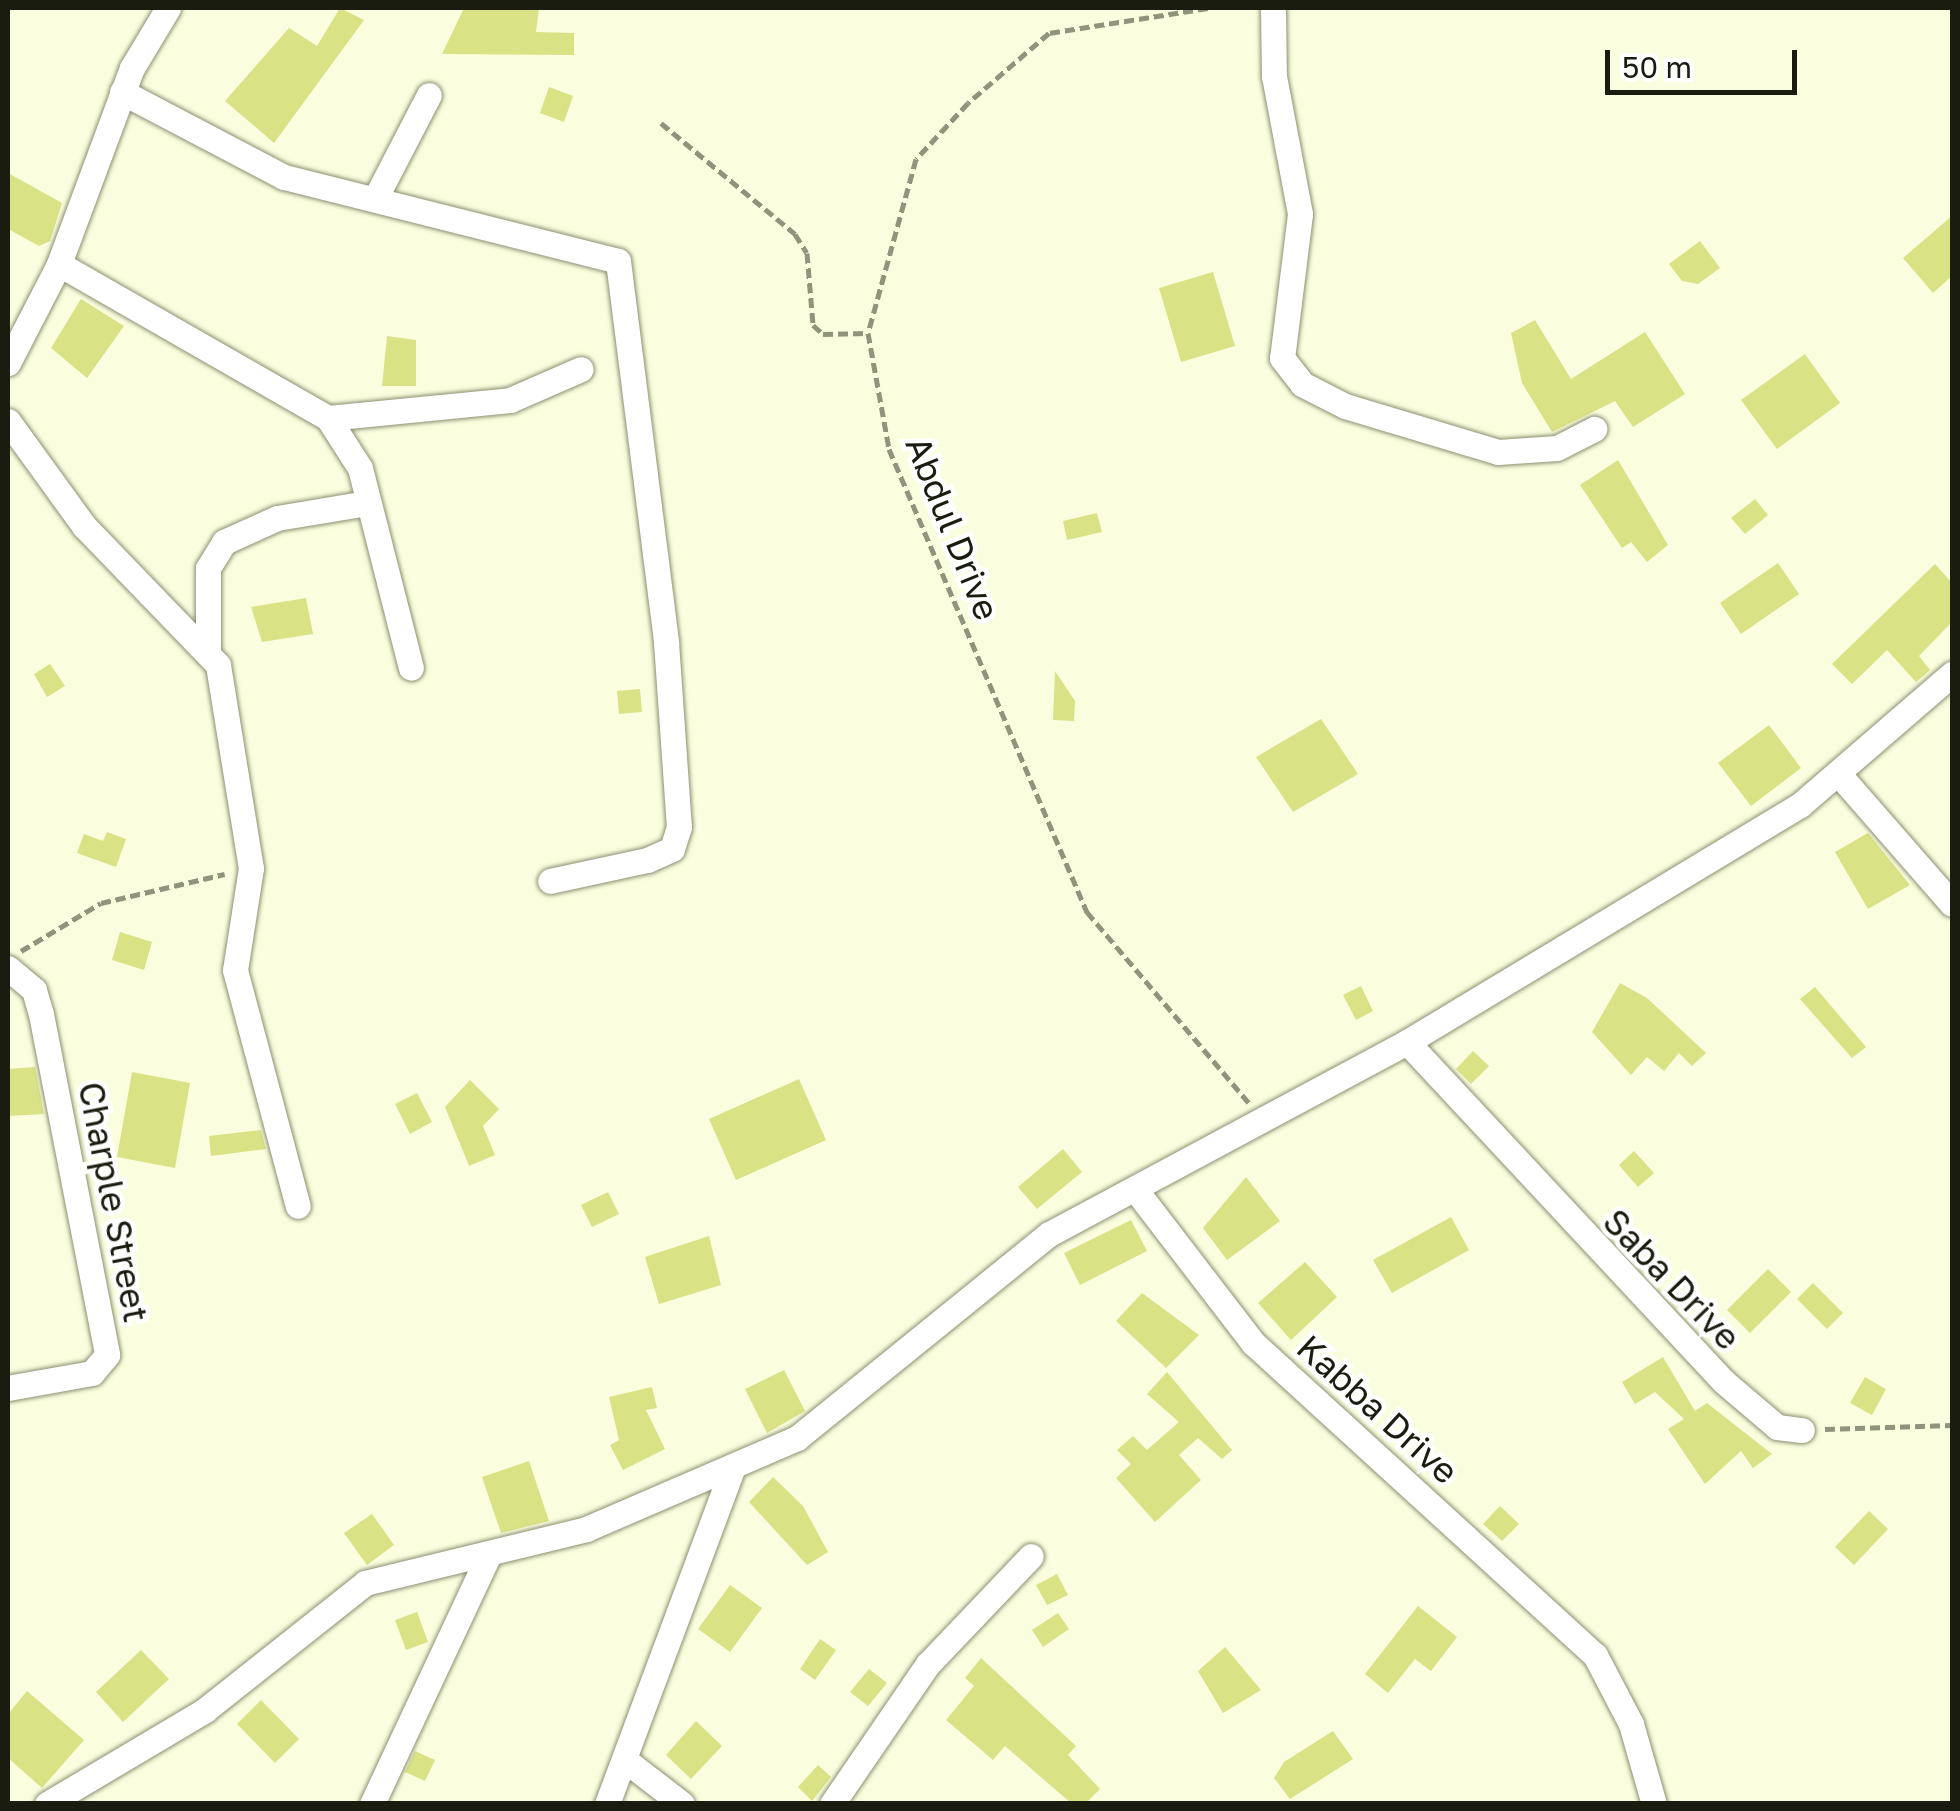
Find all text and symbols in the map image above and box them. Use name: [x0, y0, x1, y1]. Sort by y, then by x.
scale bar: [1610, 30, 1802, 92]
text: 50 m: [1622, 49, 1692, 85]
street label: Abdul Drive: [897, 430, 1009, 626]
street label: Charple Street: [70, 1078, 158, 1326]
street label: Saba Drive: [1595, 1200, 1749, 1358]
street label: Kabba Drive: [1289, 1326, 1467, 1492]

